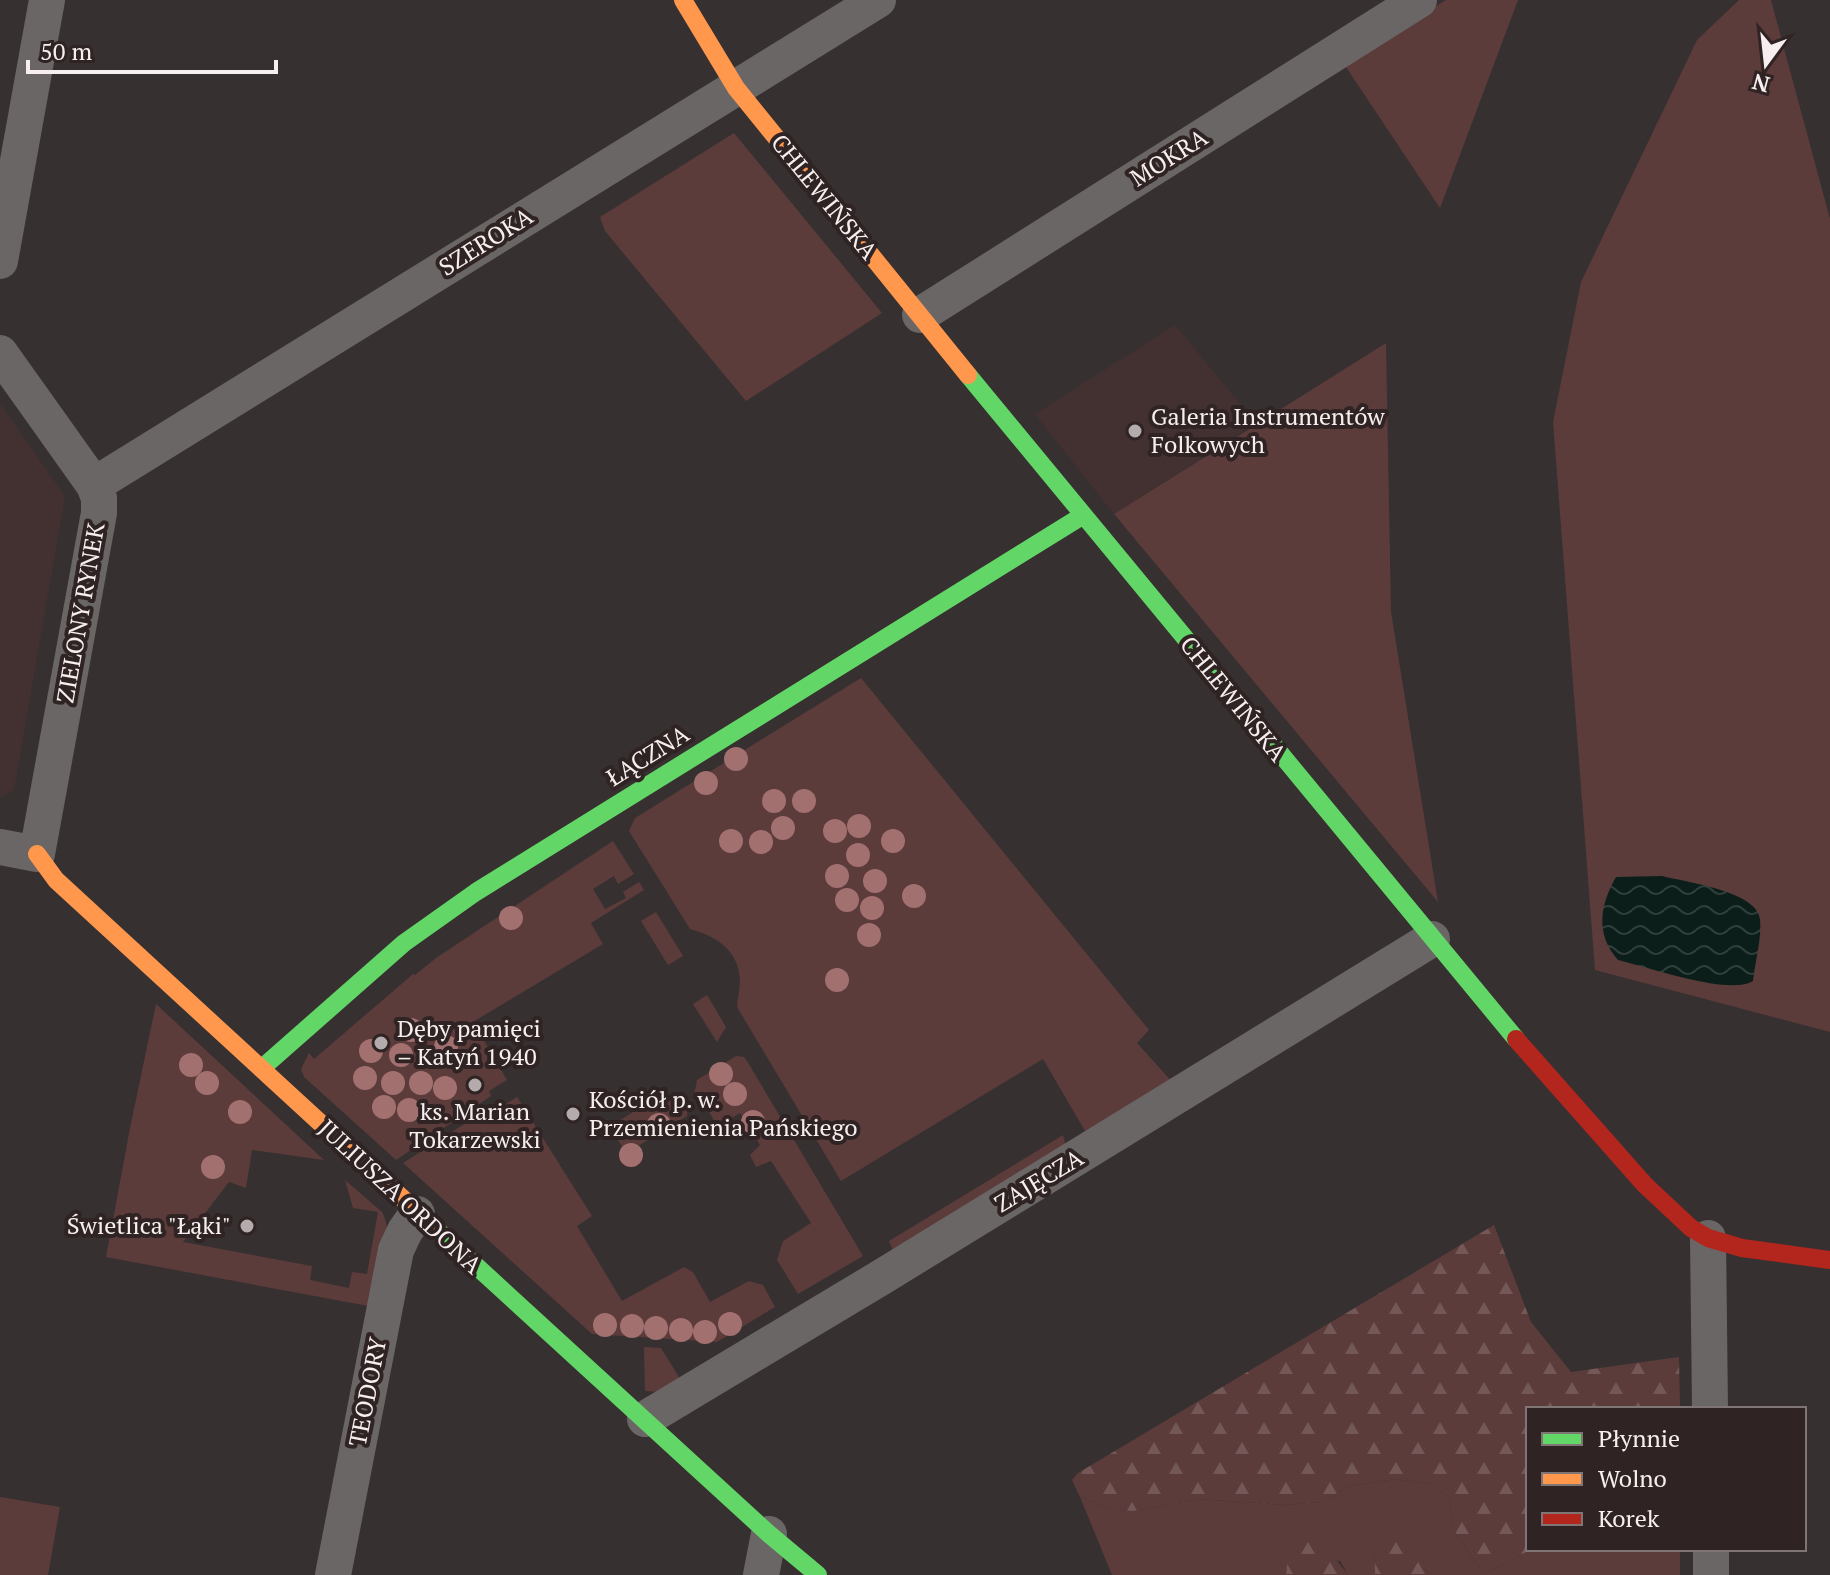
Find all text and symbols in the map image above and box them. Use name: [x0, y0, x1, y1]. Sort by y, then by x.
scale bar: [28, 24, 276, 74]
north arrow: [1726, 24, 1806, 104]
text: 50 m: [40, 35, 92, 67]
text: N: [1749, 68, 1773, 100]
street label: MOKRA: [1124, 121, 1214, 193]
street label: CHLEWIŃSKA: [764, 127, 886, 266]
street label: SZEROKA: [432, 199, 539, 283]
place label: Galeria Instrumentów Folkowych: [1151, 400, 1385, 460]
marker: Galeria Instrumentów Folkowych: [1126, 422, 1144, 440]
street label: ZIELONY RYNEK: [48, 520, 112, 706]
street label: CHLEWIŃSKA: [1173, 629, 1295, 768]
street label: ŁĄCZNA: [600, 717, 695, 793]
place label: Dęby pamięci – Katyń 1940: [397, 1012, 541, 1072]
marker: Dęby pamięci – Katyń 1940: [372, 1034, 390, 1052]
marker: ks. Marian Tokarzewski: [466, 1076, 484, 1094]
place label: Kościół p. w. Przemienienia Pańskiego: [589, 1083, 858, 1143]
place label: ks. Marian Tokarzewski: [409, 1095, 541, 1155]
marker: Kościół p. w. Przemienienia Pańskiego: [564, 1105, 582, 1123]
street label: JULIUSZA ORDONA: [312, 1112, 490, 1281]
street label: ZAJĘCZA: [988, 1141, 1089, 1219]
place label: Świetlica "Łąki": [67, 1209, 231, 1241]
marker: Świetlica "Łąki": [238, 1217, 256, 1235]
street label: TEODORY: [341, 1334, 393, 1449]
legend: [1526, 1407, 1806, 1551]
text: Płynnie: [1598, 1422, 1680, 1454]
text: Wolno: [1598, 1462, 1667, 1494]
text: Korek: [1598, 1502, 1660, 1534]

